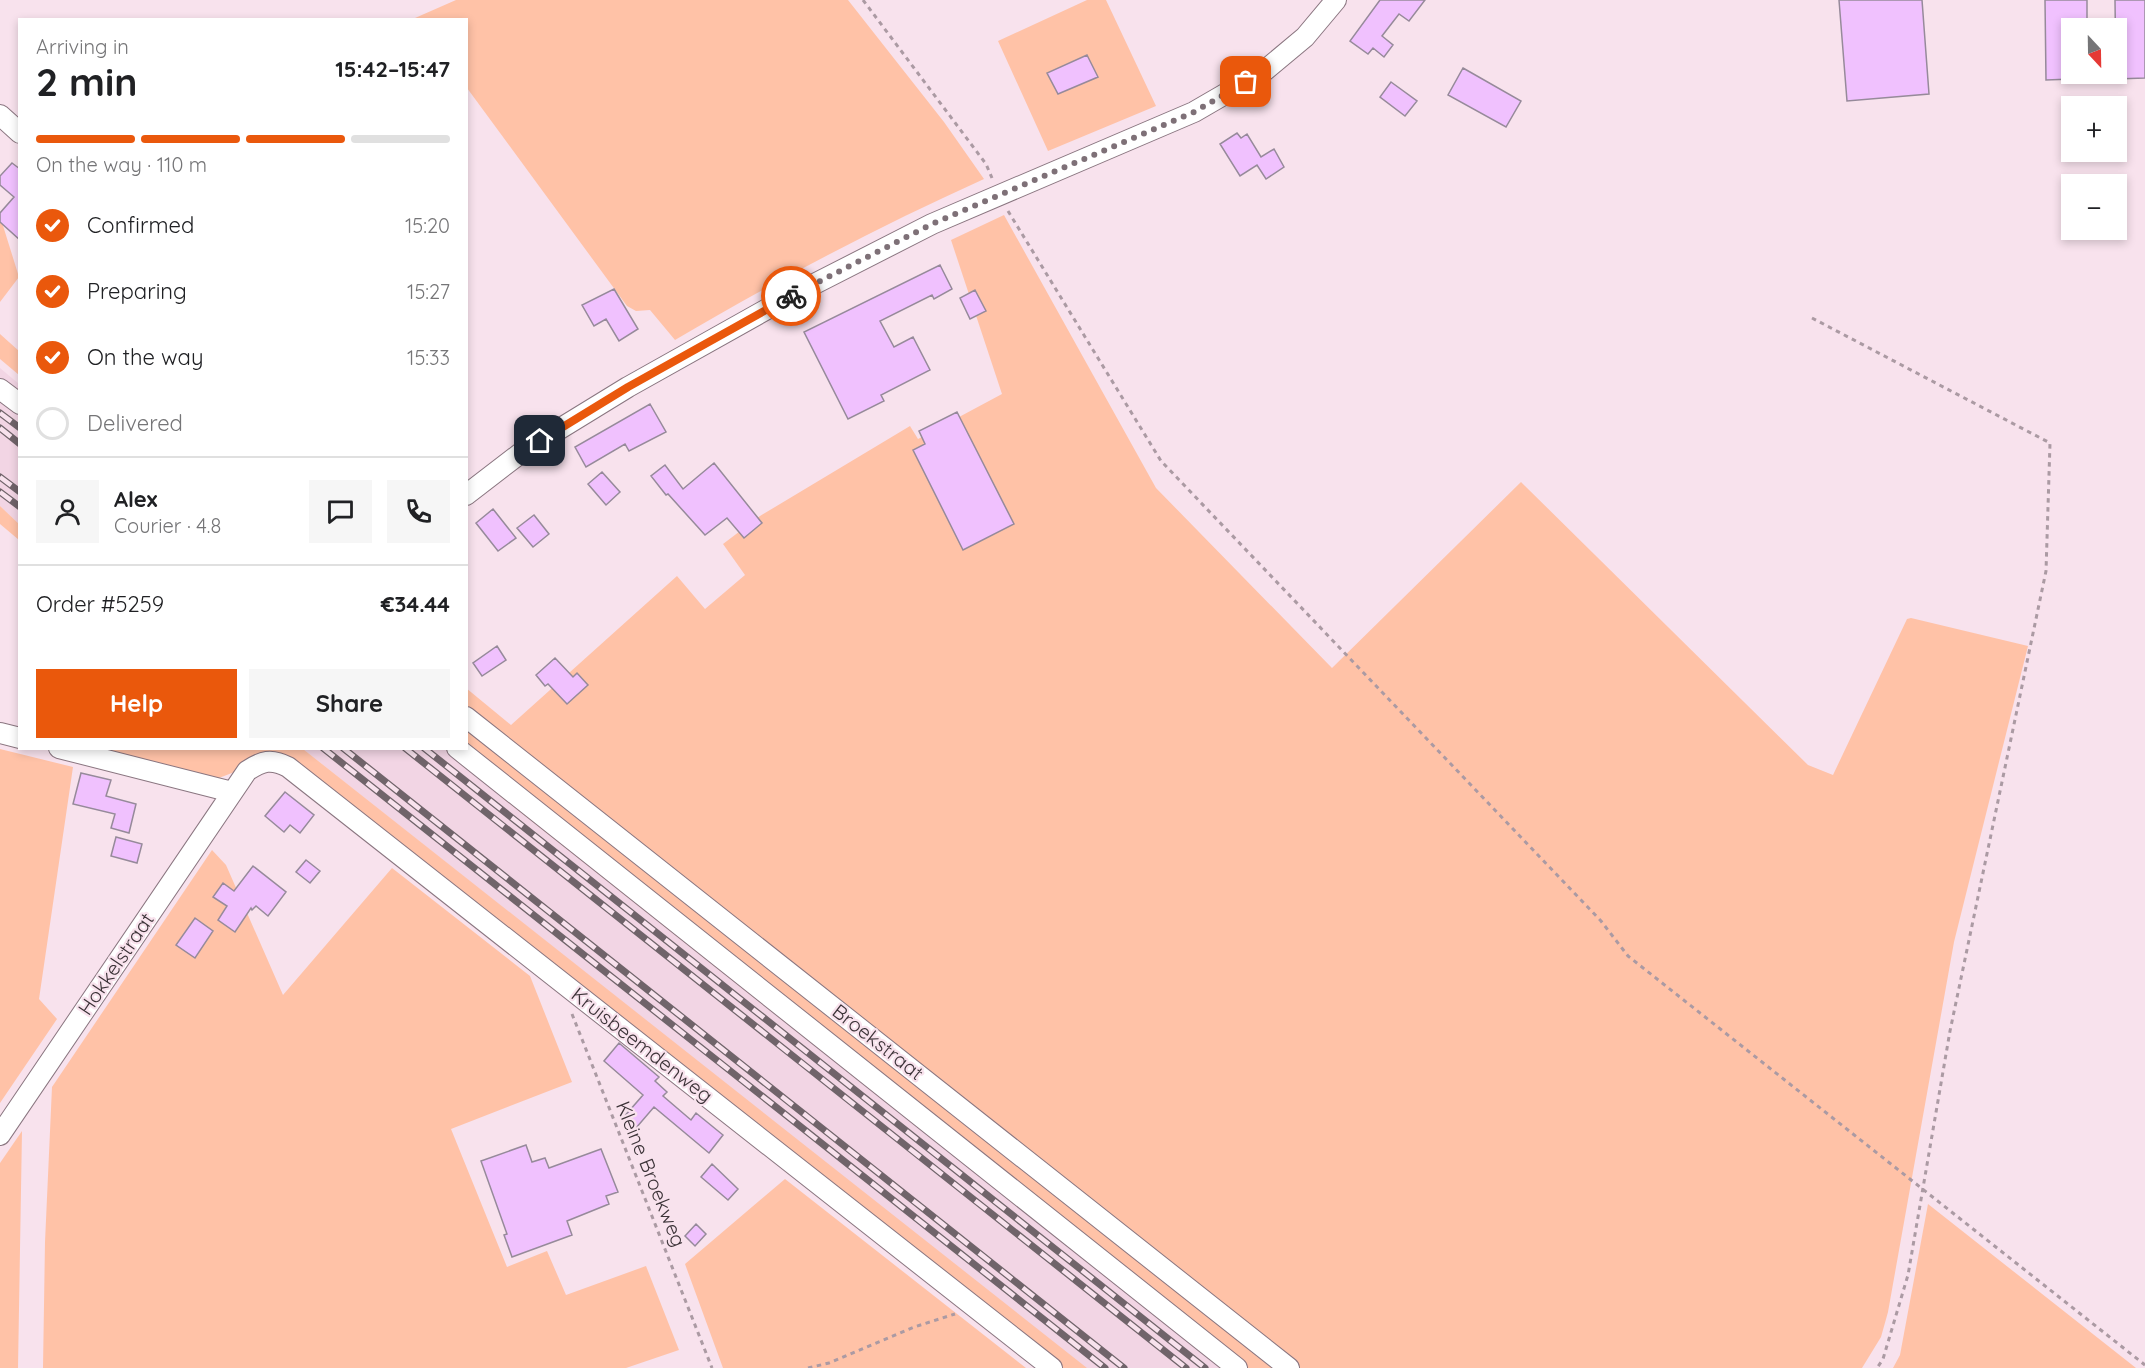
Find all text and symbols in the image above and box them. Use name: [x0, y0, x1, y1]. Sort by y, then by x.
north arrow: [2061, 18, 2127, 84]
map controls: [2061, 18, 2127, 240]
text: Arriving in: [36, 34, 129, 59]
text: 15:42–15:47: [335, 55, 450, 83]
pin: [1220, 56, 1271, 107]
text: 2 min: [36, 57, 138, 106]
icon: bag: [1229, 65, 1262, 98]
button: +: [2061, 96, 2127, 162]
text: On the way · 110 m: [36, 152, 207, 177]
button: −: [2061, 174, 2127, 240]
icon: check: [36, 209, 69, 242]
text: Confirmed: [87, 211, 194, 239]
text: 15:20: [405, 213, 450, 238]
courier: [761, 266, 821, 326]
icon: check: [36, 275, 69, 308]
text: Preparing: [87, 277, 187, 305]
text: 15:27: [407, 279, 450, 304]
icon: bike: [775, 280, 808, 313]
icon: check: [36, 341, 69, 374]
text: On the way: [87, 343, 203, 371]
text: 15:33: [407, 345, 450, 370]
text: Delivered: [87, 409, 183, 437]
pin: [514, 415, 565, 466]
icon: home: [523, 424, 556, 457]
button: person: [36, 480, 99, 543]
button: chat: [309, 480, 372, 543]
button: phone: [387, 480, 450, 543]
text: Alex: [114, 485, 157, 513]
text: Courier · 4.8: [114, 513, 221, 538]
text: Order #5259: [36, 590, 164, 618]
text: €34.44: [381, 590, 450, 618]
button: Help: [36, 669, 237, 738]
button: Share: [249, 669, 450, 738]
street label: Hokkelstraat: [72, 908, 159, 1020]
street label: Kruisbeemdenweg: [567, 982, 718, 1108]
street label: Broekstraat: [828, 998, 929, 1085]
street label: Kleine Broekweg: [611, 1097, 692, 1250]

